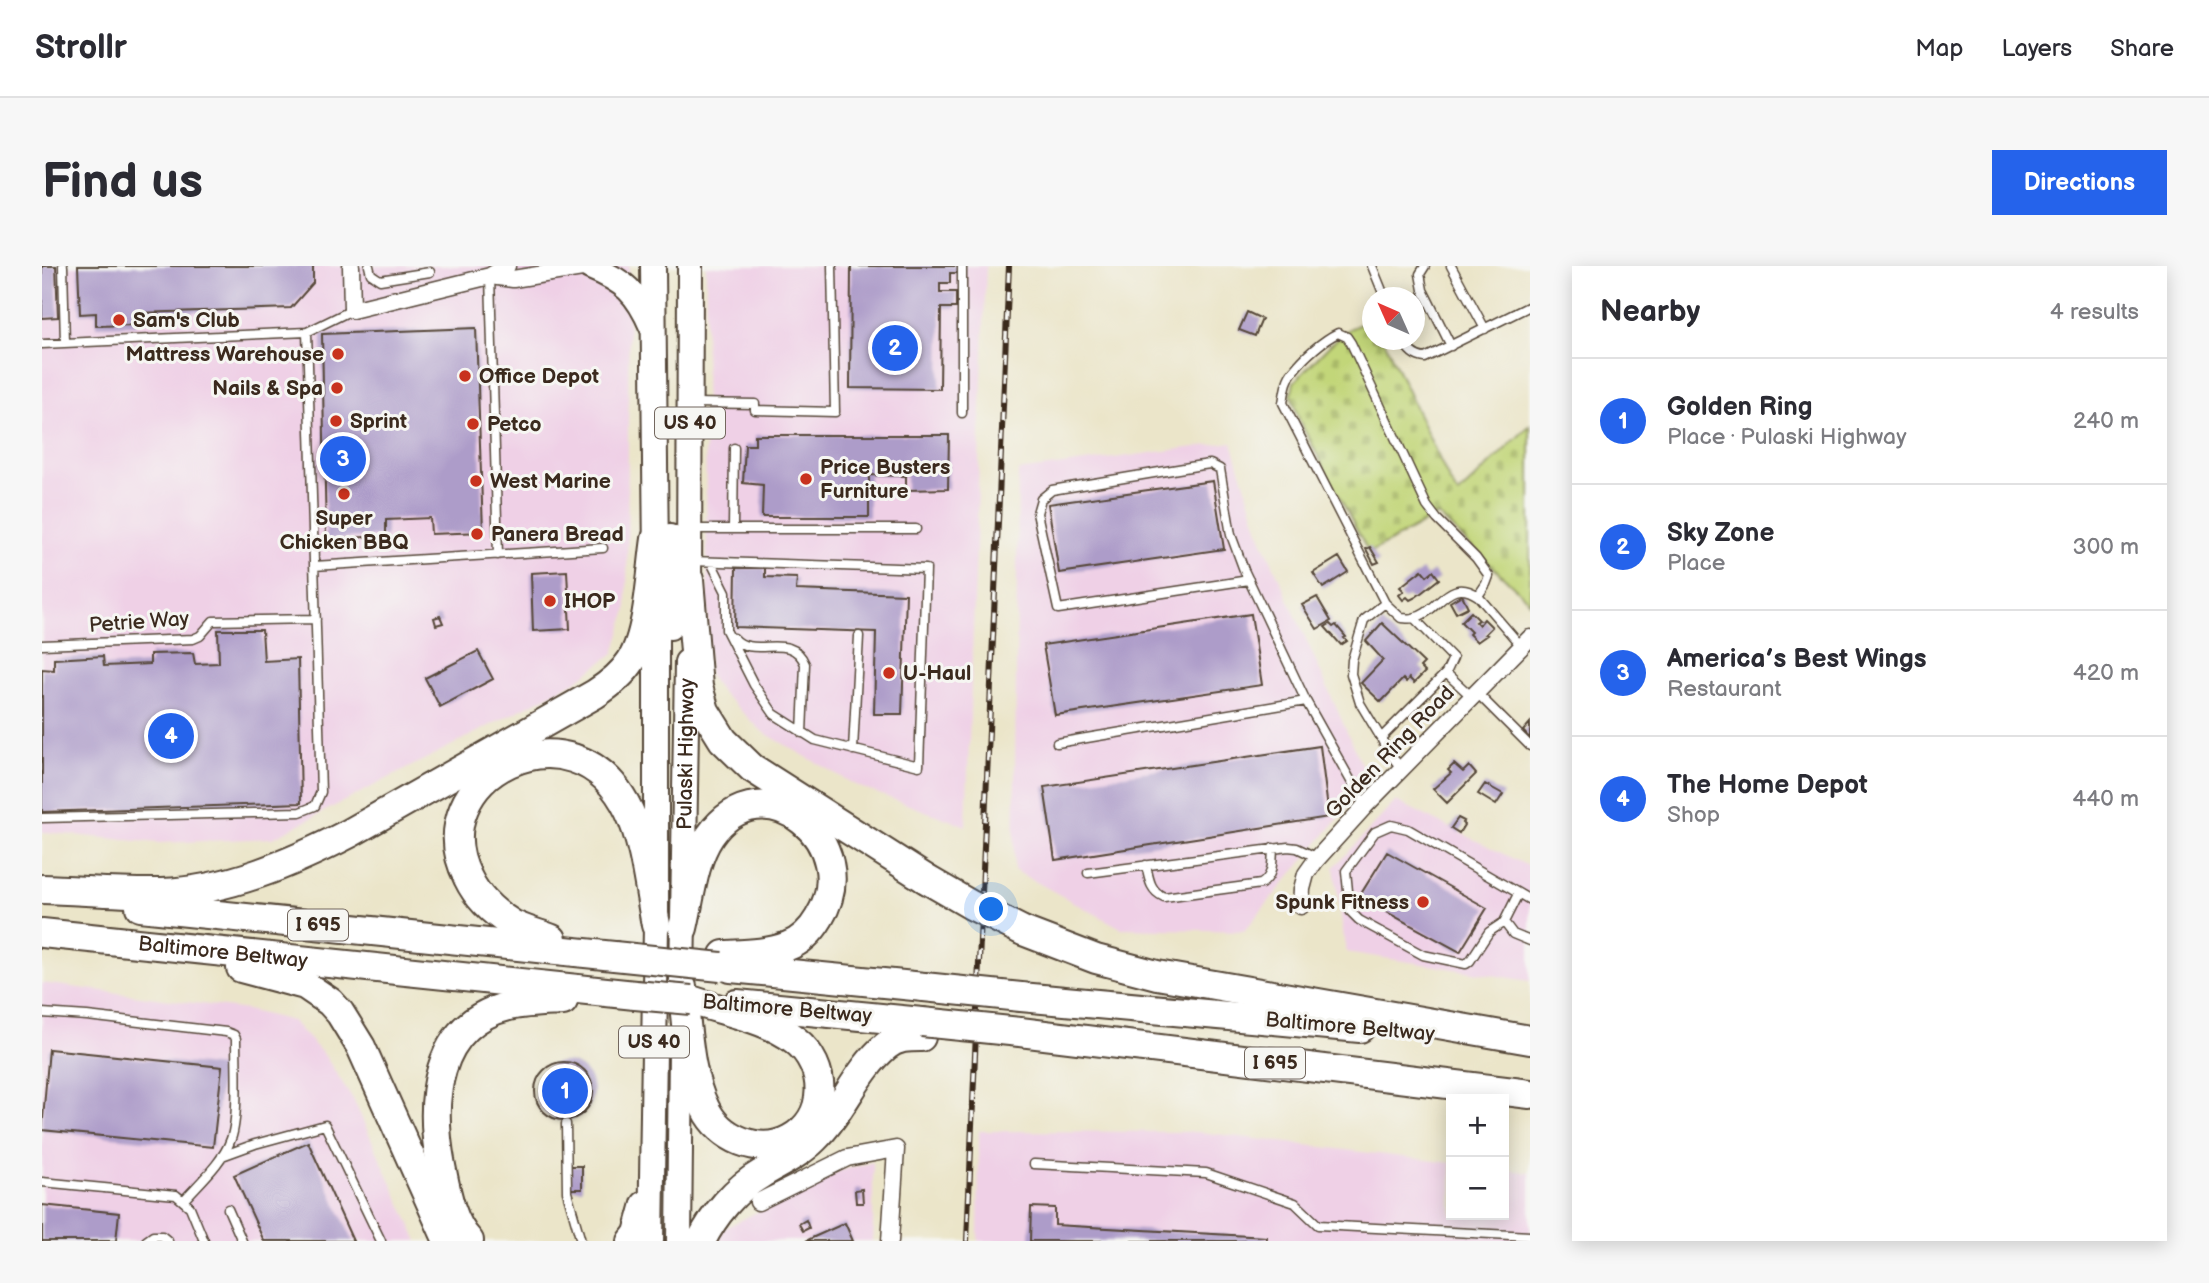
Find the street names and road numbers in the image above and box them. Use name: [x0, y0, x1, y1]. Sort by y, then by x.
road number: US 40: [655, 407, 725, 438]
street label: Petrie Way: [88, 606, 190, 638]
street label: Pulaski Highway: [672, 677, 699, 830]
street label: Golden Ring Road: [1320, 681, 1460, 823]
road number: I 695: [288, 910, 348, 940]
street label: Baltimore Beltway: [137, 931, 309, 973]
street label: Baltimore Beltway: [701, 989, 873, 1029]
street label: Baltimore Beltway: [1264, 1007, 1436, 1047]
road number: US 40: [619, 1027, 689, 1058]
road number: I 695: [1245, 1048, 1305, 1078]

